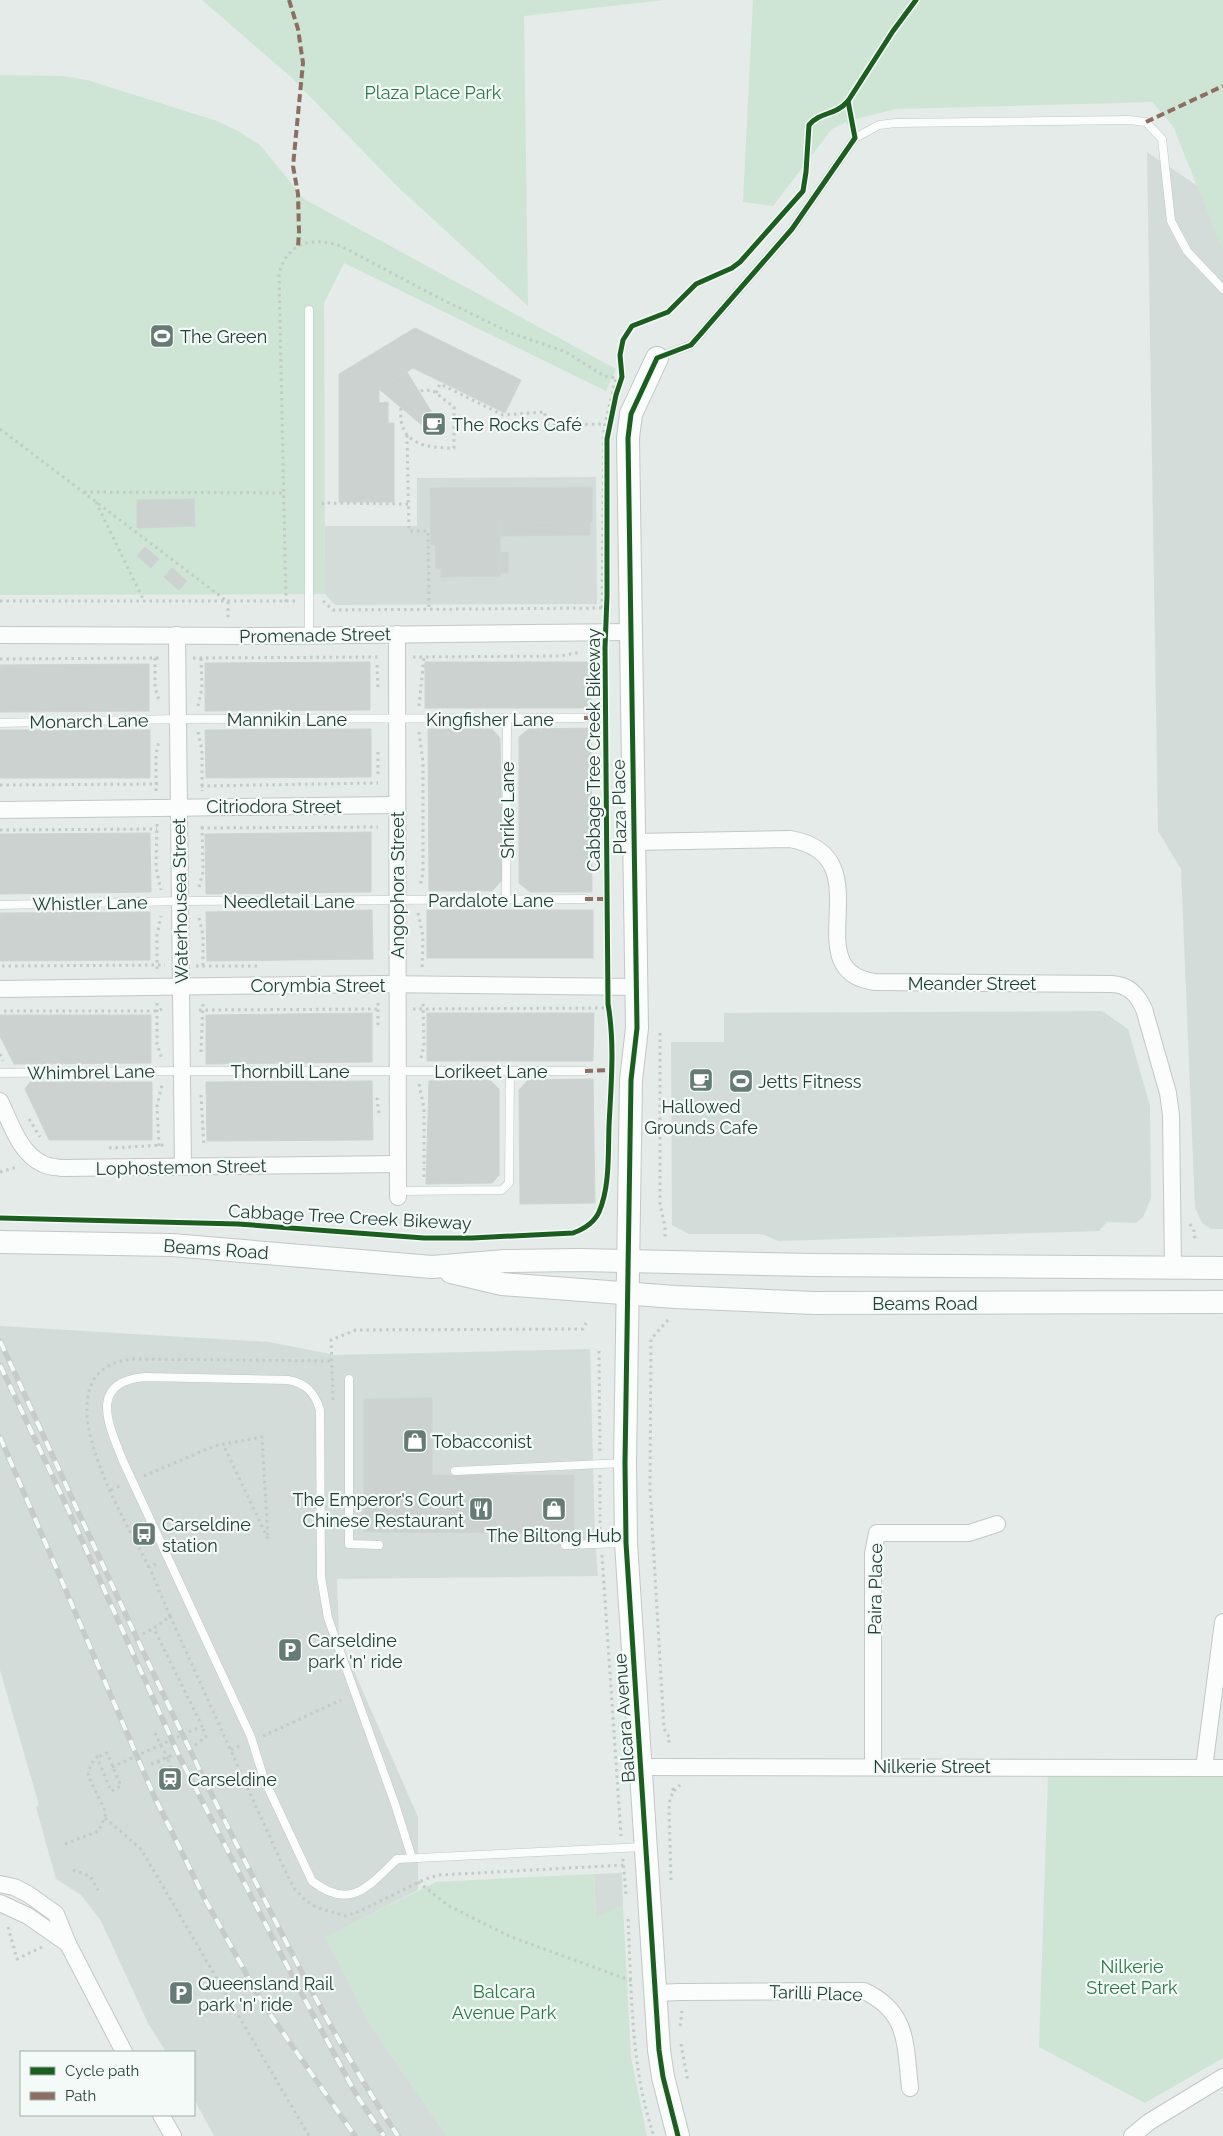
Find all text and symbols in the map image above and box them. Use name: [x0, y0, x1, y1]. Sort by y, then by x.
park label: Plaza Place Park: [365, 82, 502, 103]
sports icon: The Green: [149, 323, 175, 349]
place label: The Green: [180, 326, 267, 347]
cafe icon: The Rocks Café: [421, 411, 447, 437]
place label: The Rocks Café: [452, 414, 582, 435]
street label: Promenade Street: [239, 623, 391, 647]
street label: Cabbage Tree Creek Bikeway: [583, 628, 604, 872]
street label: Monarch Lane: [29, 709, 149, 733]
street label: Mannikin Lane: [227, 709, 348, 730]
street label: Kingfisher Lane: [426, 709, 554, 730]
street label: Plaza Place: [608, 759, 630, 855]
street label: Shrike Lane: [497, 761, 518, 859]
street label: Citriodora Street: [206, 796, 342, 817]
street label: Angophora Street: [387, 811, 408, 959]
street label: Waterhousea Street: [168, 818, 192, 984]
street label: Pardalote Lane: [428, 890, 554, 911]
street label: Whistler Lane: [32, 891, 148, 915]
street label: Needletail Lane: [223, 891, 355, 912]
street label: Meander Street: [908, 973, 1036, 994]
street label: Corymbia Street: [250, 975, 386, 996]
street label: Whimbrel Lane: [27, 1060, 156, 1084]
street label: Thornbill Lane: [230, 1061, 350, 1082]
street label: Lorikeet Lane: [434, 1061, 548, 1082]
cafe icon: Hallowed Grounds Cafe: [688, 1067, 714, 1093]
sports icon: Jetts Fitness: [728, 1068, 754, 1094]
place label: Jetts Fitness: [758, 1071, 862, 1092]
place label: Hallowed Grounds Cafe: [644, 1096, 758, 1138]
street label: Lophostemon Street: [95, 1155, 267, 1179]
street label: Cabbage Tree Creek Bikeway: [228, 1200, 472, 1234]
street label: Beams Road: [163, 1235, 269, 1263]
street label: Beams Road: [872, 1293, 978, 1314]
shop icon: Tobacconist: [402, 1428, 428, 1454]
place label: Tobacconist: [432, 1431, 532, 1452]
place label: The Emperor's Court Chinese Restaurant: [292, 1489, 464, 1531]
restaurant icon: The Emperor's Court Chinese Restaurant: [468, 1496, 494, 1522]
shop icon: The Biltong Hub: [541, 1496, 567, 1522]
place label: Carseldine station: [162, 1514, 251, 1556]
bus stop icon: Carseldine station: [131, 1521, 157, 1547]
place label: The Biltong Hub: [486, 1525, 622, 1546]
street label: Paira Place: [864, 1543, 886, 1635]
place label: Carseldine park 'n' ride: [308, 1630, 403, 1672]
parking icon: Carseldine park 'n' ride: [277, 1637, 303, 1663]
street label: Balcara Avenue: [609, 1652, 639, 1783]
street label: Nilkerie Street: [873, 1756, 991, 1777]
station icon: Carseldine: [157, 1766, 183, 1792]
place label: Carseldine: [188, 1769, 277, 1790]
park label: Nilkerie Street Park: [1086, 1956, 1178, 1998]
place label: Queensland Rail park 'n' ride: [198, 1973, 334, 2015]
parking icon: Queensland Rail park 'n' ride: [168, 1980, 194, 2006]
park label: Balcara Avenue Park: [452, 1981, 557, 2023]
street label: Tarilli Place: [769, 1981, 864, 2005]
legend: [20, 2051, 195, 2116]
text: Cycle path: [65, 2062, 139, 2080]
text: Path: [65, 2087, 96, 2105]

